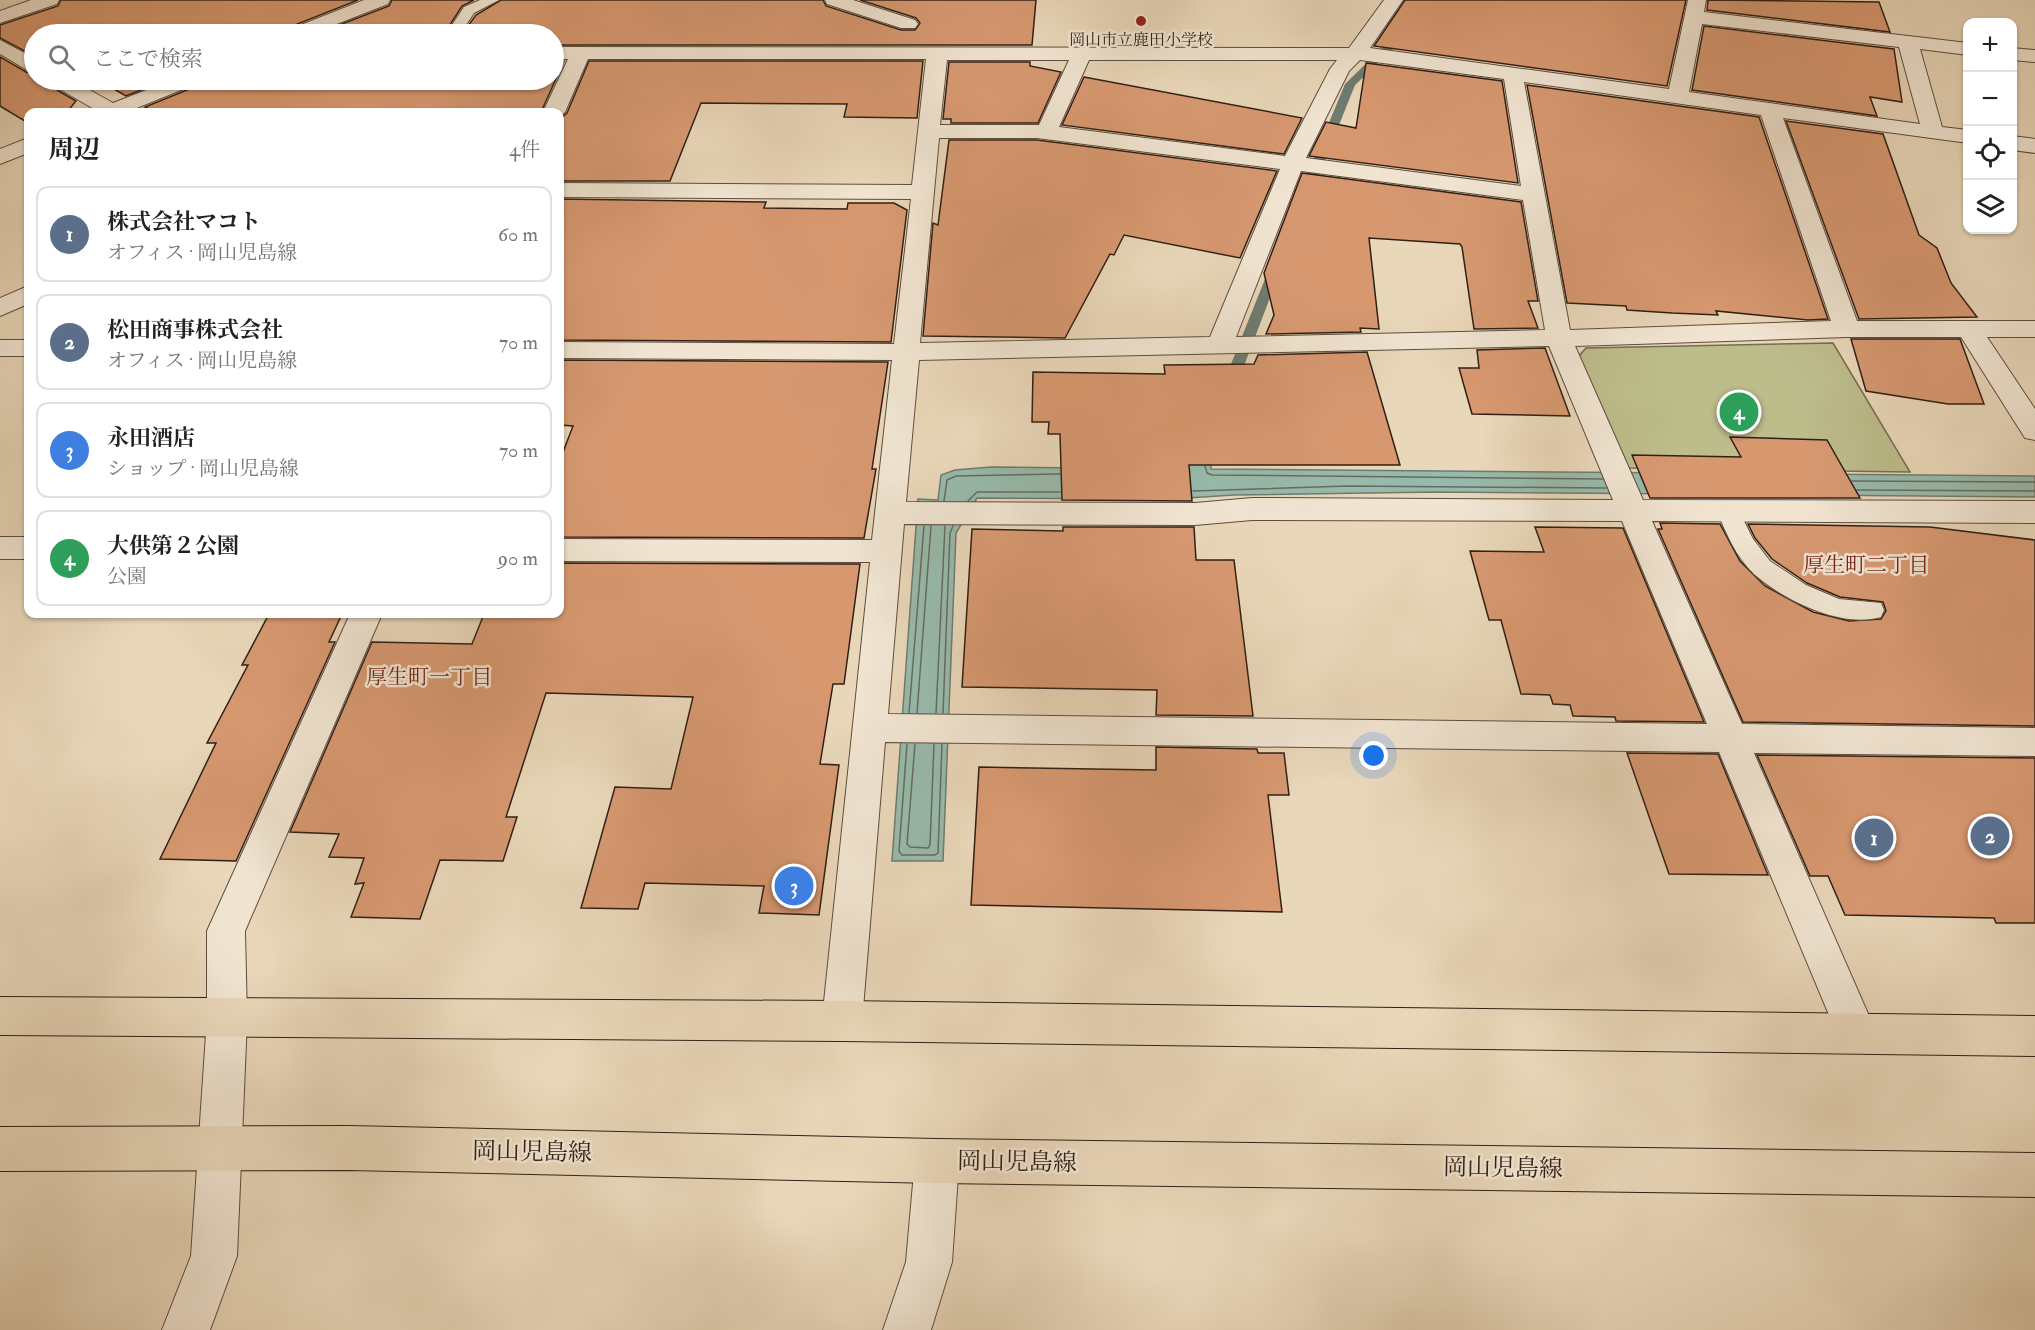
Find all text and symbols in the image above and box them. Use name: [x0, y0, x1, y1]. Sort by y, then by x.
marker: 岡山市立鹿田小学校: [1134, 14, 1148, 28]
map controls: [1963, 18, 2017, 234]
button: +: [1963, 18, 2017, 72]
search box: [24, 24, 564, 90]
place label: 岡山市立鹿田小学校: [1069, 30, 1213, 50]
icon: search: [45, 41, 78, 74]
text: ここで検索: [93, 45, 203, 73]
button: −: [1963, 72, 2017, 126]
button: locate: [1963, 126, 2017, 180]
text: 周辺: [48, 134, 100, 166]
text: 4件: [509, 137, 540, 162]
button: layers: [1963, 180, 2017, 234]
text: 株式会社マコト: [107, 208, 261, 236]
text: 1: [66, 222, 73, 247]
text: 60 m: [498, 222, 538, 247]
text: オフィス · 岡山児島線: [107, 240, 297, 265]
text: 松田商事株式会社: [107, 316, 283, 344]
text: 2: [64, 330, 75, 355]
text: 70 m: [499, 330, 538, 355]
text: オフィス · 岡山児島線: [107, 348, 297, 373]
pin: 4: [1720, 390, 1758, 434]
text: 永田酒店: [107, 424, 195, 452]
text: 3: [66, 438, 73, 463]
text: 70 m: [499, 438, 538, 463]
text: ショップ · 岡山児島線: [107, 456, 299, 481]
text: 大供第２公園: [107, 532, 239, 560]
text: 4: [64, 546, 75, 571]
text: 90 m: [498, 546, 538, 571]
district label: 厚生町二丁目: [1803, 552, 1929, 579]
text: 公園: [107, 564, 147, 589]
district label: 厚生町一丁目: [366, 664, 492, 691]
your location: [1359, 741, 1388, 770]
pin: 2: [1970, 814, 2010, 858]
pin: 1: [1854, 816, 1894, 860]
pin: 3: [774, 864, 814, 908]
street label: 岡山児島線: [472, 1135, 592, 1169]
street label: 岡山児島線: [957, 1145, 1077, 1179]
street label: 岡山児島線: [1443, 1151, 1563, 1185]

